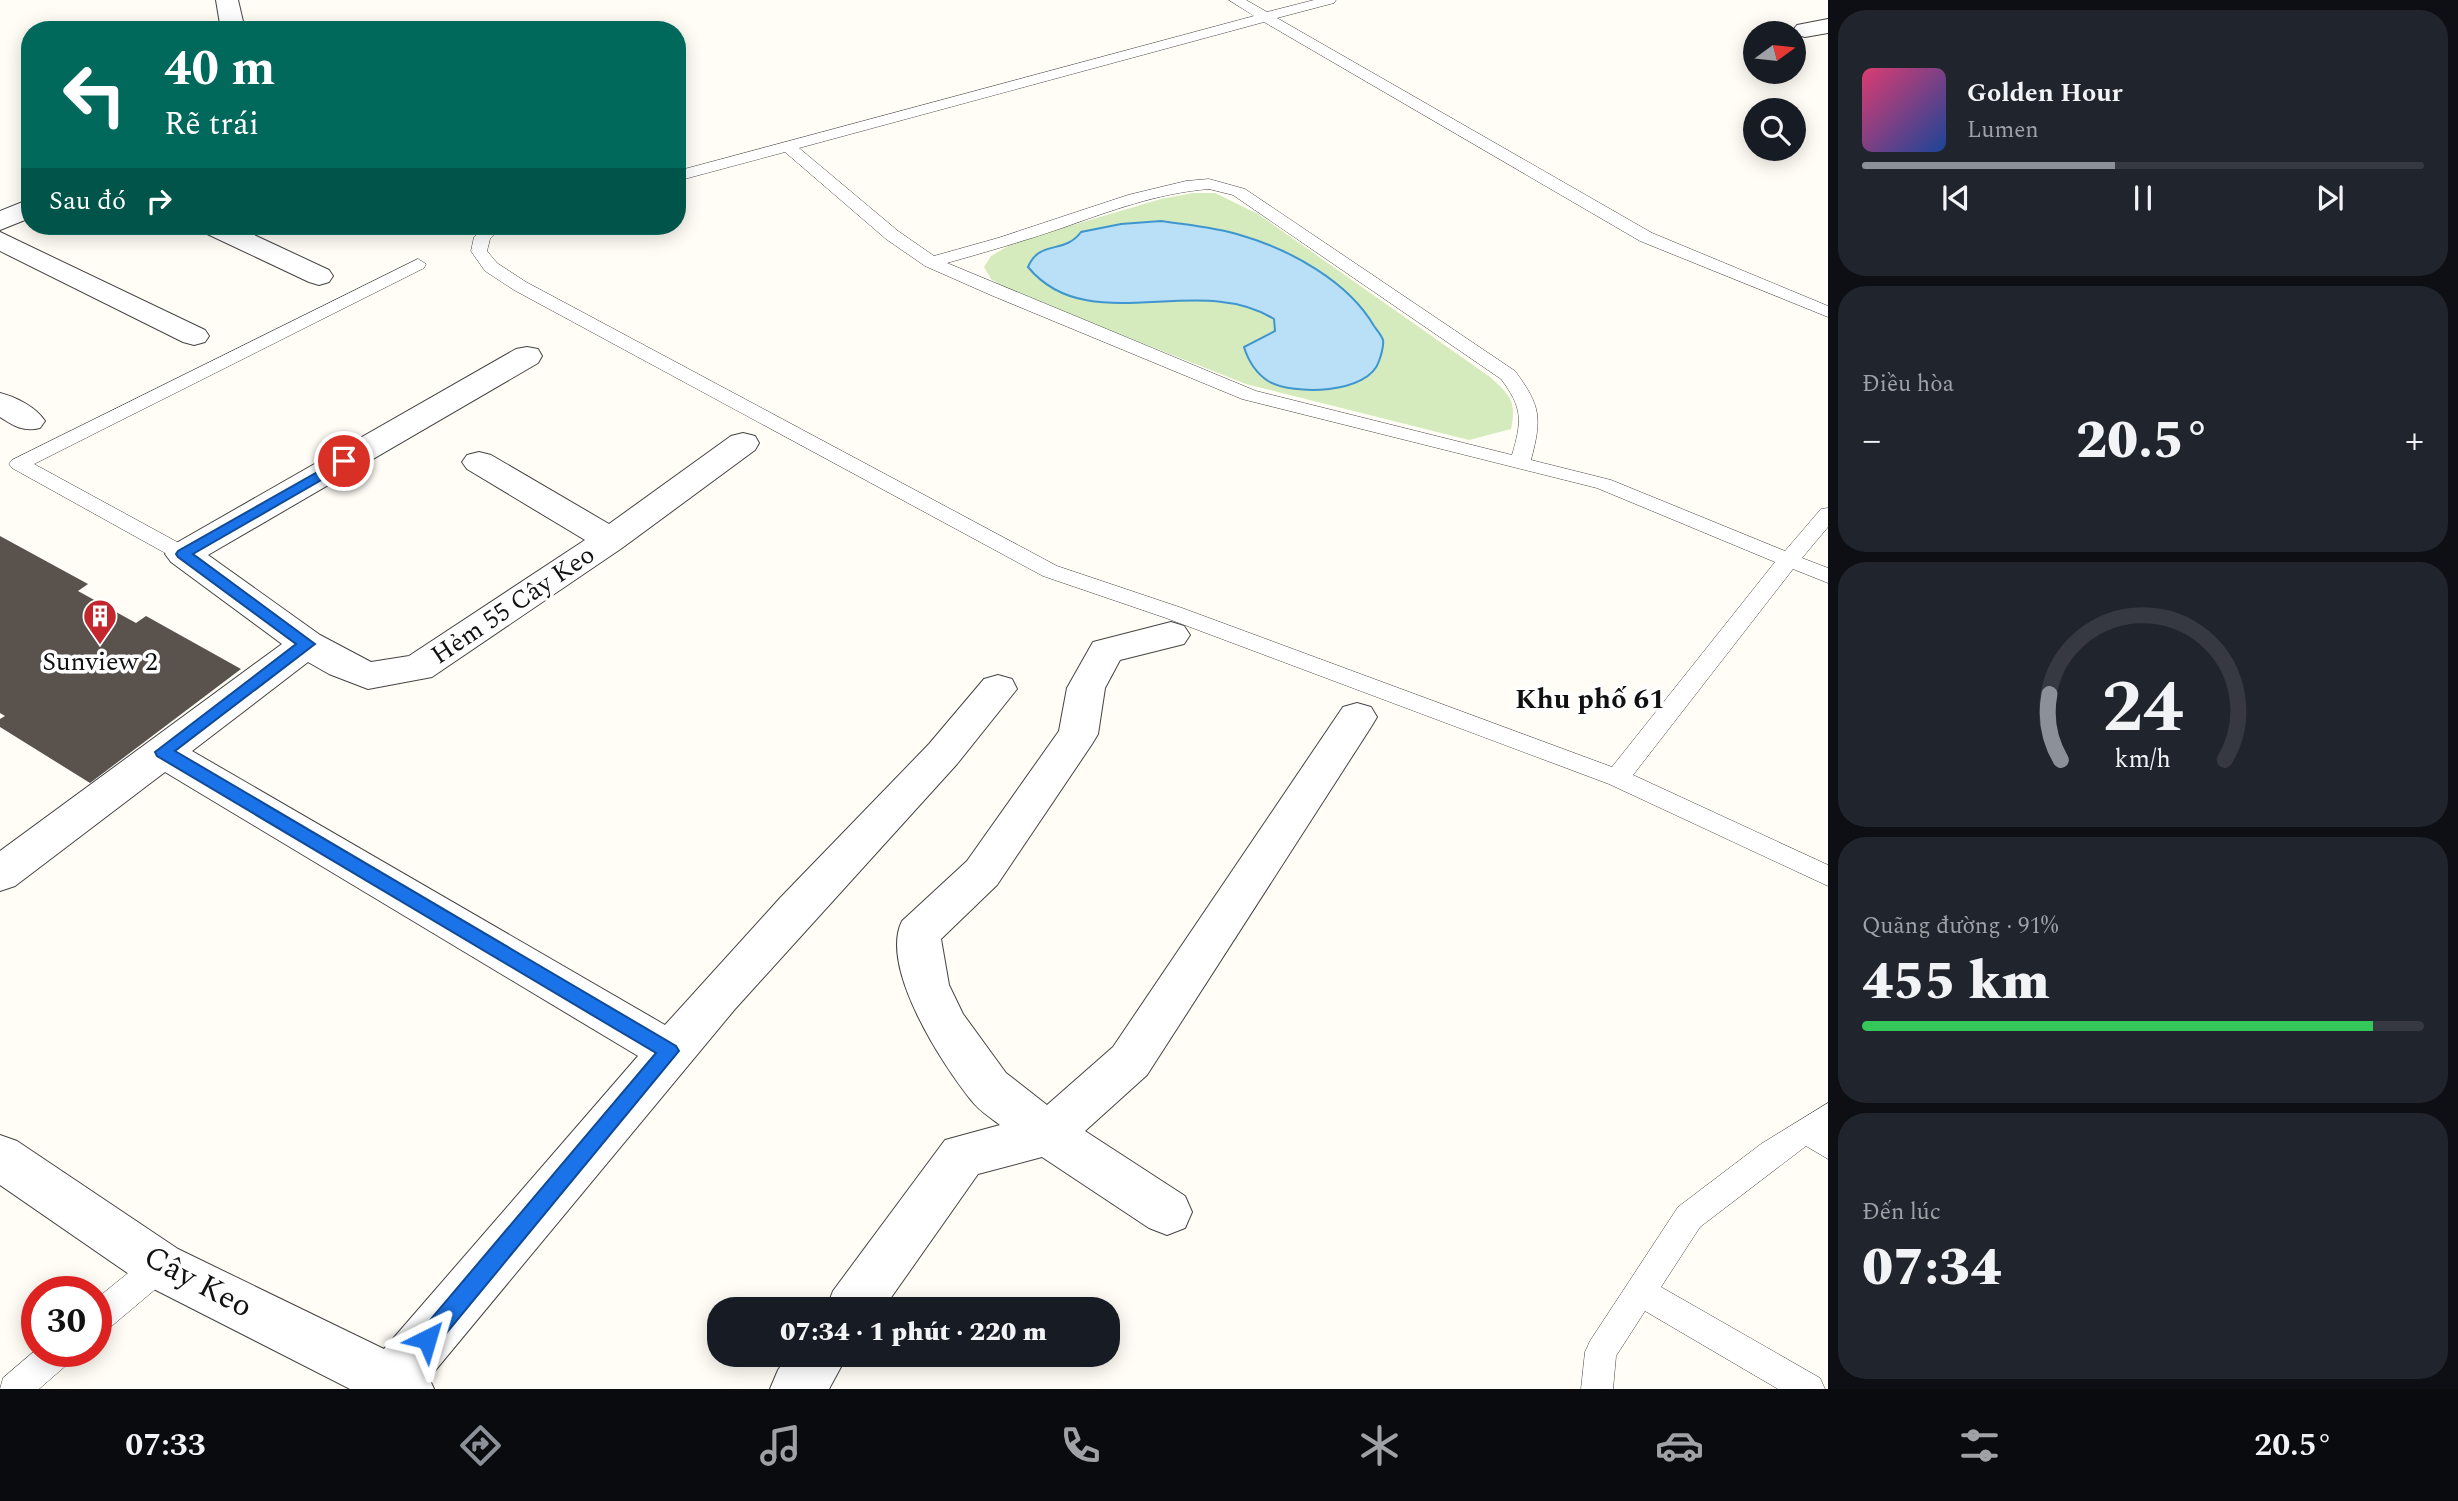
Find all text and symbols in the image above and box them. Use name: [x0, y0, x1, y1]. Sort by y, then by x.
north arrow: [1743, 21, 1806, 84]
map controls: [1743, 21, 1806, 161]
text: 40 m: [164, 32, 275, 107]
icon: left: [49, 49, 140, 140]
text: Golden Hour: [1967, 73, 2123, 113]
button: search: [1743, 98, 1806, 161]
text: Rẽ trái: [164, 100, 259, 149]
text: Lumen: [1967, 113, 2039, 148]
icon: previous: [1937, 179, 1975, 217]
icon: pause: [2124, 179, 2162, 217]
icon: next: [2311, 179, 2349, 217]
text: Sau đó: [49, 181, 126, 221]
icon: right: [140, 182, 178, 220]
text: Điều hòa: [1862, 367, 1954, 402]
text: 20.5°: [2076, 402, 2210, 481]
text: −: [1862, 412, 1881, 470]
text: +: [2405, 412, 2424, 470]
pin: [314, 431, 374, 491]
icon: arrive: [325, 442, 363, 480]
street label: Hẻm 55 Cây Keo: [423, 535, 603, 675]
building icon: Sunview 2: [81, 597, 119, 646]
place label: Sunview 2: [42, 642, 158, 682]
text: 24: [2102, 654, 2184, 765]
district label: Khu phố 61: [1515, 678, 1665, 721]
text: km/h: [2115, 741, 2171, 779]
text: Quãng đường · 91%: [1862, 909, 2058, 944]
text: 455 km: [1862, 943, 2050, 1022]
text: Đến lúc: [1862, 1195, 1941, 1230]
text: 07:34: [1862, 1229, 2001, 1308]
street label: Cây Keo: [135, 1233, 261, 1331]
speed limit sign: 30: [21, 1276, 112, 1367]
position arrow: [390, 1302, 464, 1376]
text: 07:34 · 1 phút · 220 m: [780, 1312, 1047, 1352]
text: 07:33: [125, 1421, 206, 1470]
icon: directions: [456, 1421, 505, 1470]
icon: music: [756, 1421, 805, 1470]
icon: phone: [1056, 1421, 1105, 1470]
icon: climate: [1355, 1421, 1404, 1470]
icon: car: [1655, 1421, 1704, 1470]
icon: filters: [1955, 1421, 2004, 1470]
text: 20.5°: [2254, 1421, 2333, 1470]

